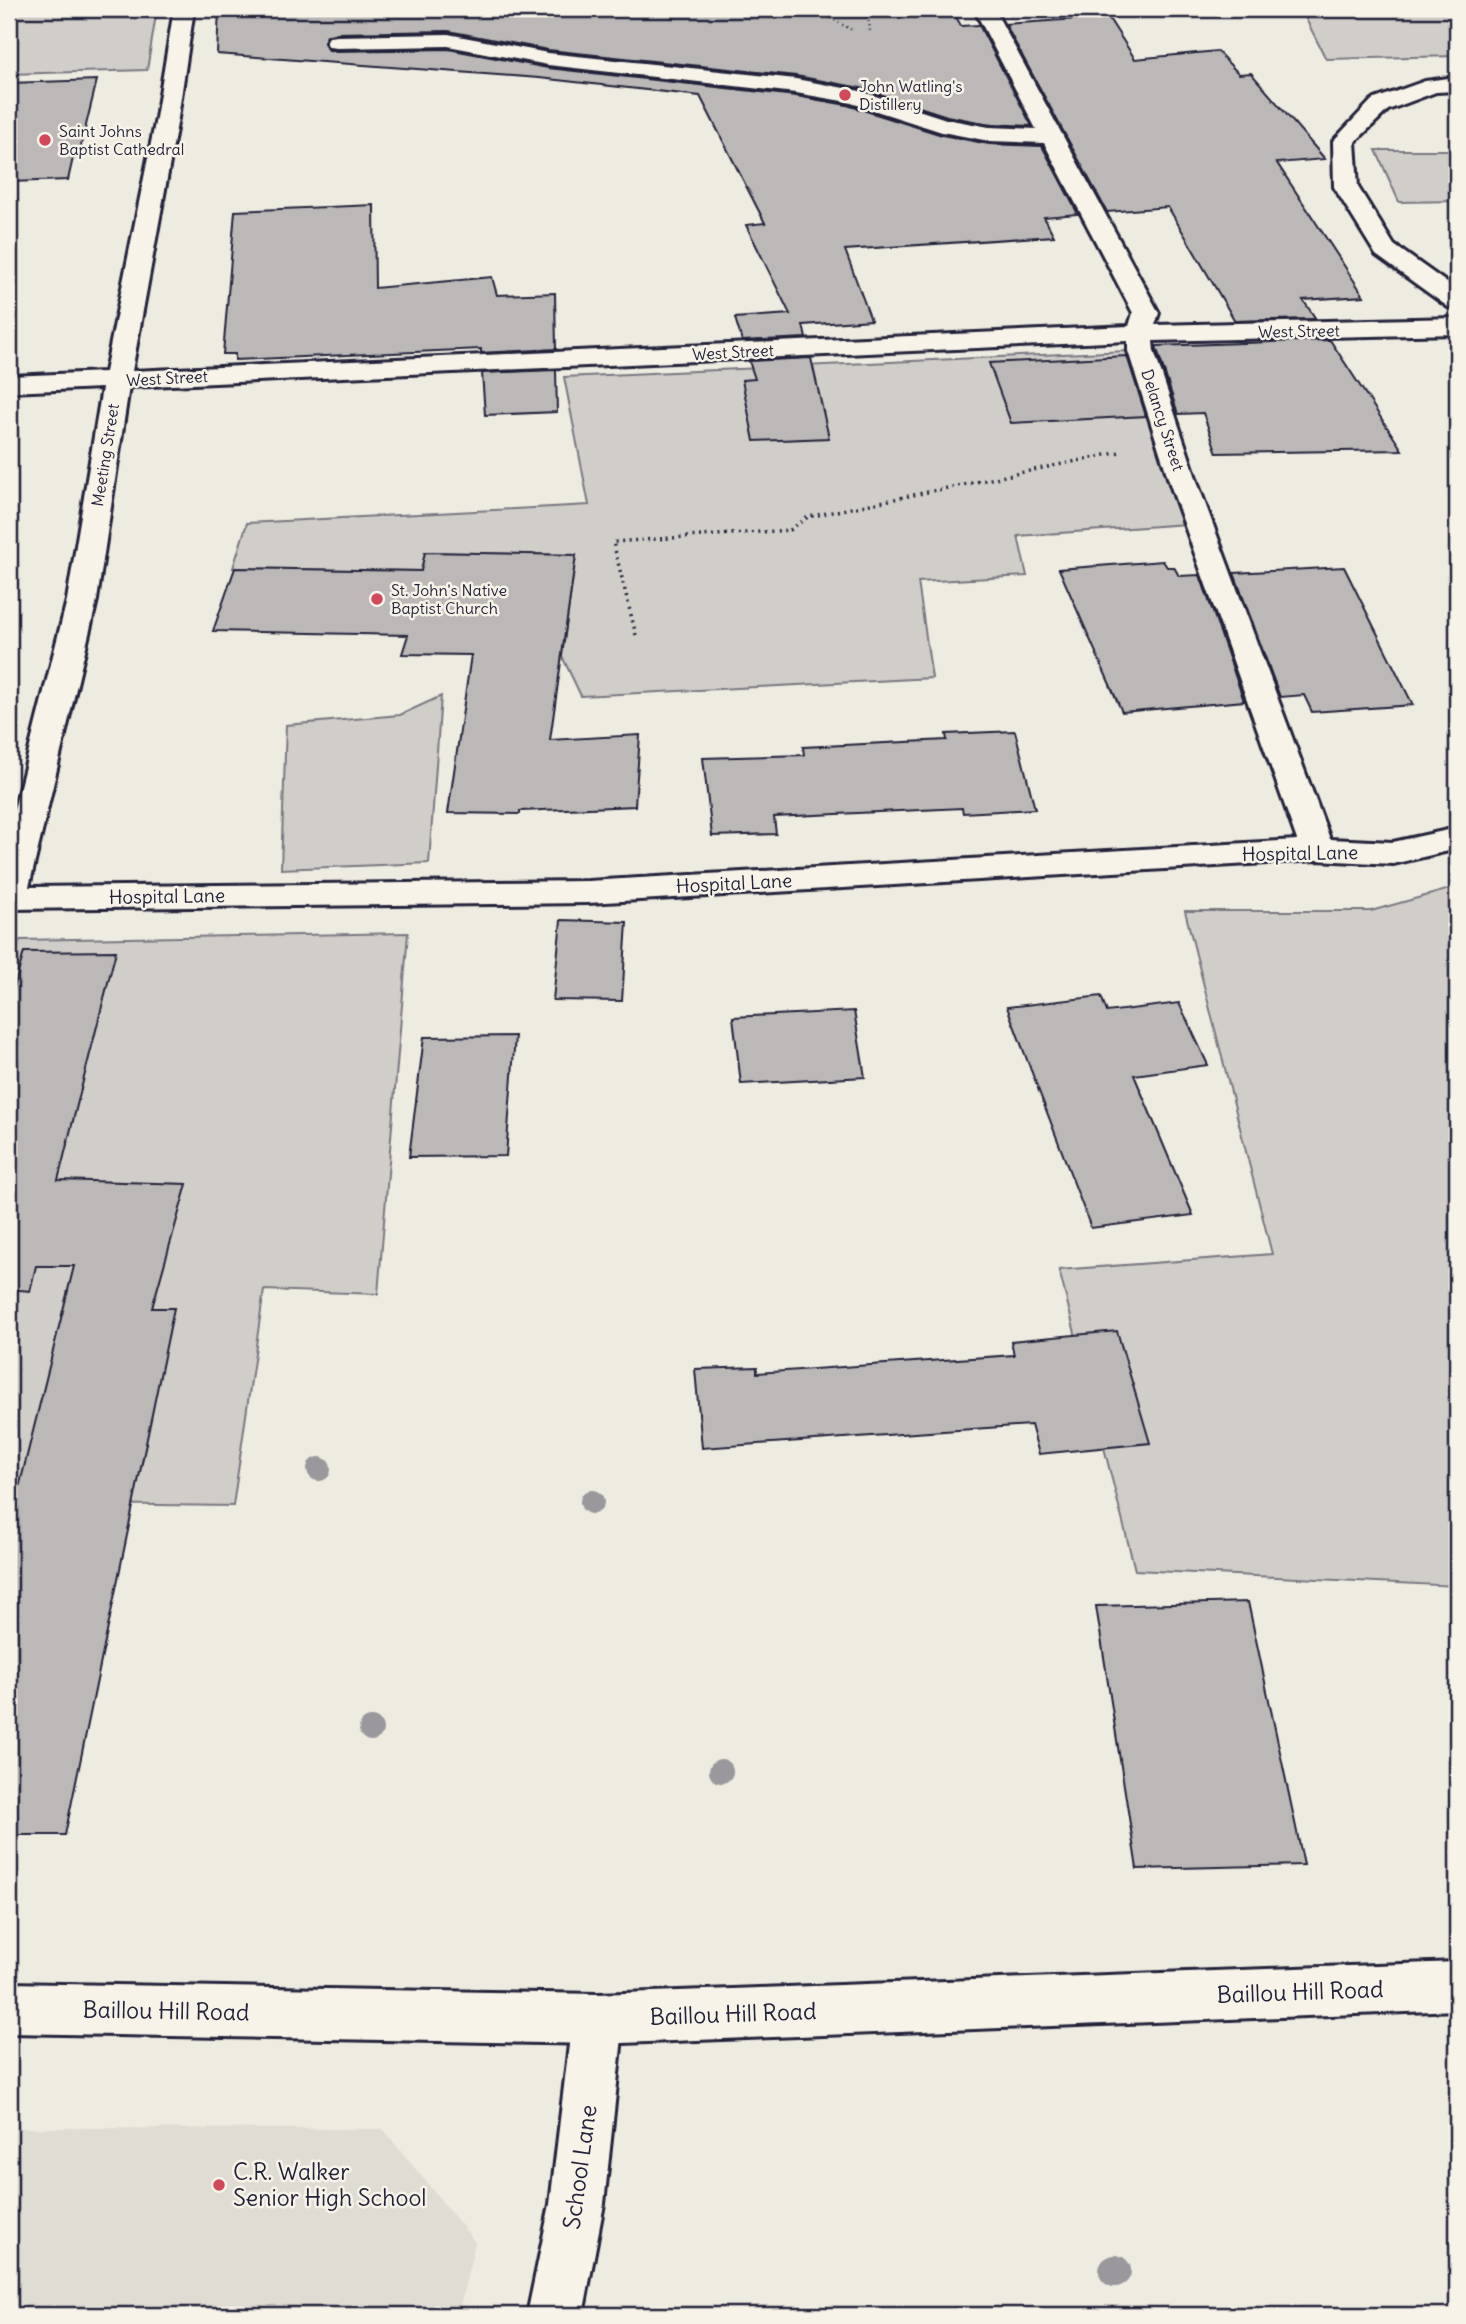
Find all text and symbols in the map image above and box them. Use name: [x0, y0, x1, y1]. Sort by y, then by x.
place label: John Watling's Distillery: [859, 76, 963, 114]
marker: John Watling's Distillery: [837, 87, 853, 103]
place label: Saint Johns Baptist Cathedral: [59, 121, 184, 159]
marker: Saint Johns Baptist Cathedral: [37, 132, 53, 148]
street label: West Street: [1258, 320, 1341, 342]
street label: West Street: [692, 340, 775, 364]
street label: West Street: [126, 366, 209, 390]
street label: Delancy Street: [1137, 367, 1189, 474]
street label: Meeting Street: [87, 402, 123, 508]
place label: St. John's Native Baptist Church: [391, 580, 507, 618]
marker: St. John's Native Baptist Church: [369, 591, 385, 607]
street label: Hospital Lane: [1242, 840, 1358, 866]
street label: Hospital Lane: [675, 868, 793, 898]
street label: Hospital Lane: [109, 883, 225, 909]
street label: Baillou Hill Road: [1216, 1974, 1384, 2009]
street label: Baillou Hill Road: [82, 1995, 250, 2026]
street label: Baillou Hill Road: [649, 1996, 817, 2031]
street label: School Lane: [556, 2103, 603, 2231]
place label: C.R. Walker Senior High School: [233, 2157, 426, 2212]
marker: C.R. Walker Senior High School: [211, 2177, 227, 2193]

